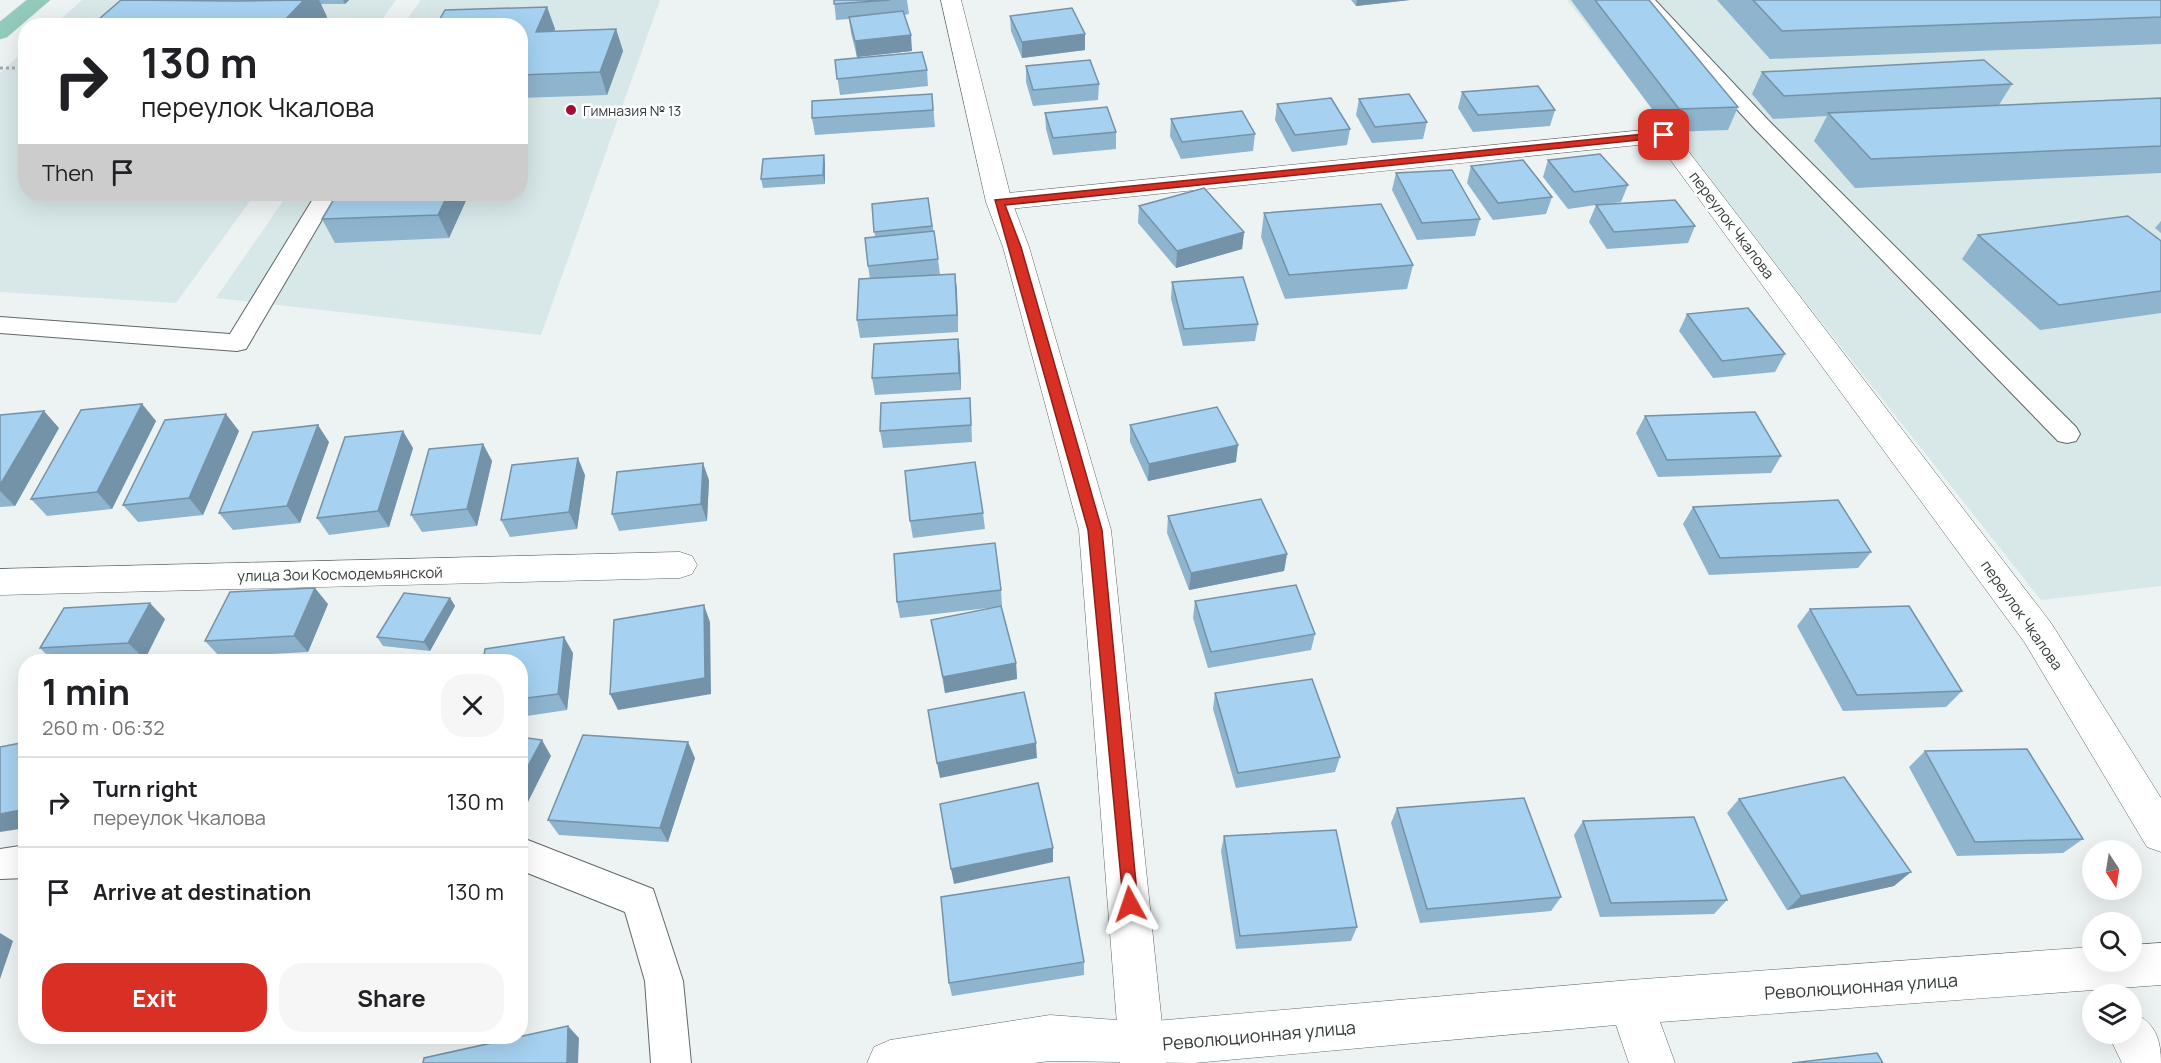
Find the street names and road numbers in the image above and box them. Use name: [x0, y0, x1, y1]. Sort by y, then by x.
street label: переулок Чкалова: [1685, 167, 1779, 283]
street label: переулок Чкалова: [1976, 556, 2068, 674]
street label: улица Зои Космодемьянской: [237, 562, 443, 586]
street label: Революционная улица: [1763, 967, 1959, 1005]
street label: Революционная улица: [1161, 1015, 1357, 1055]

